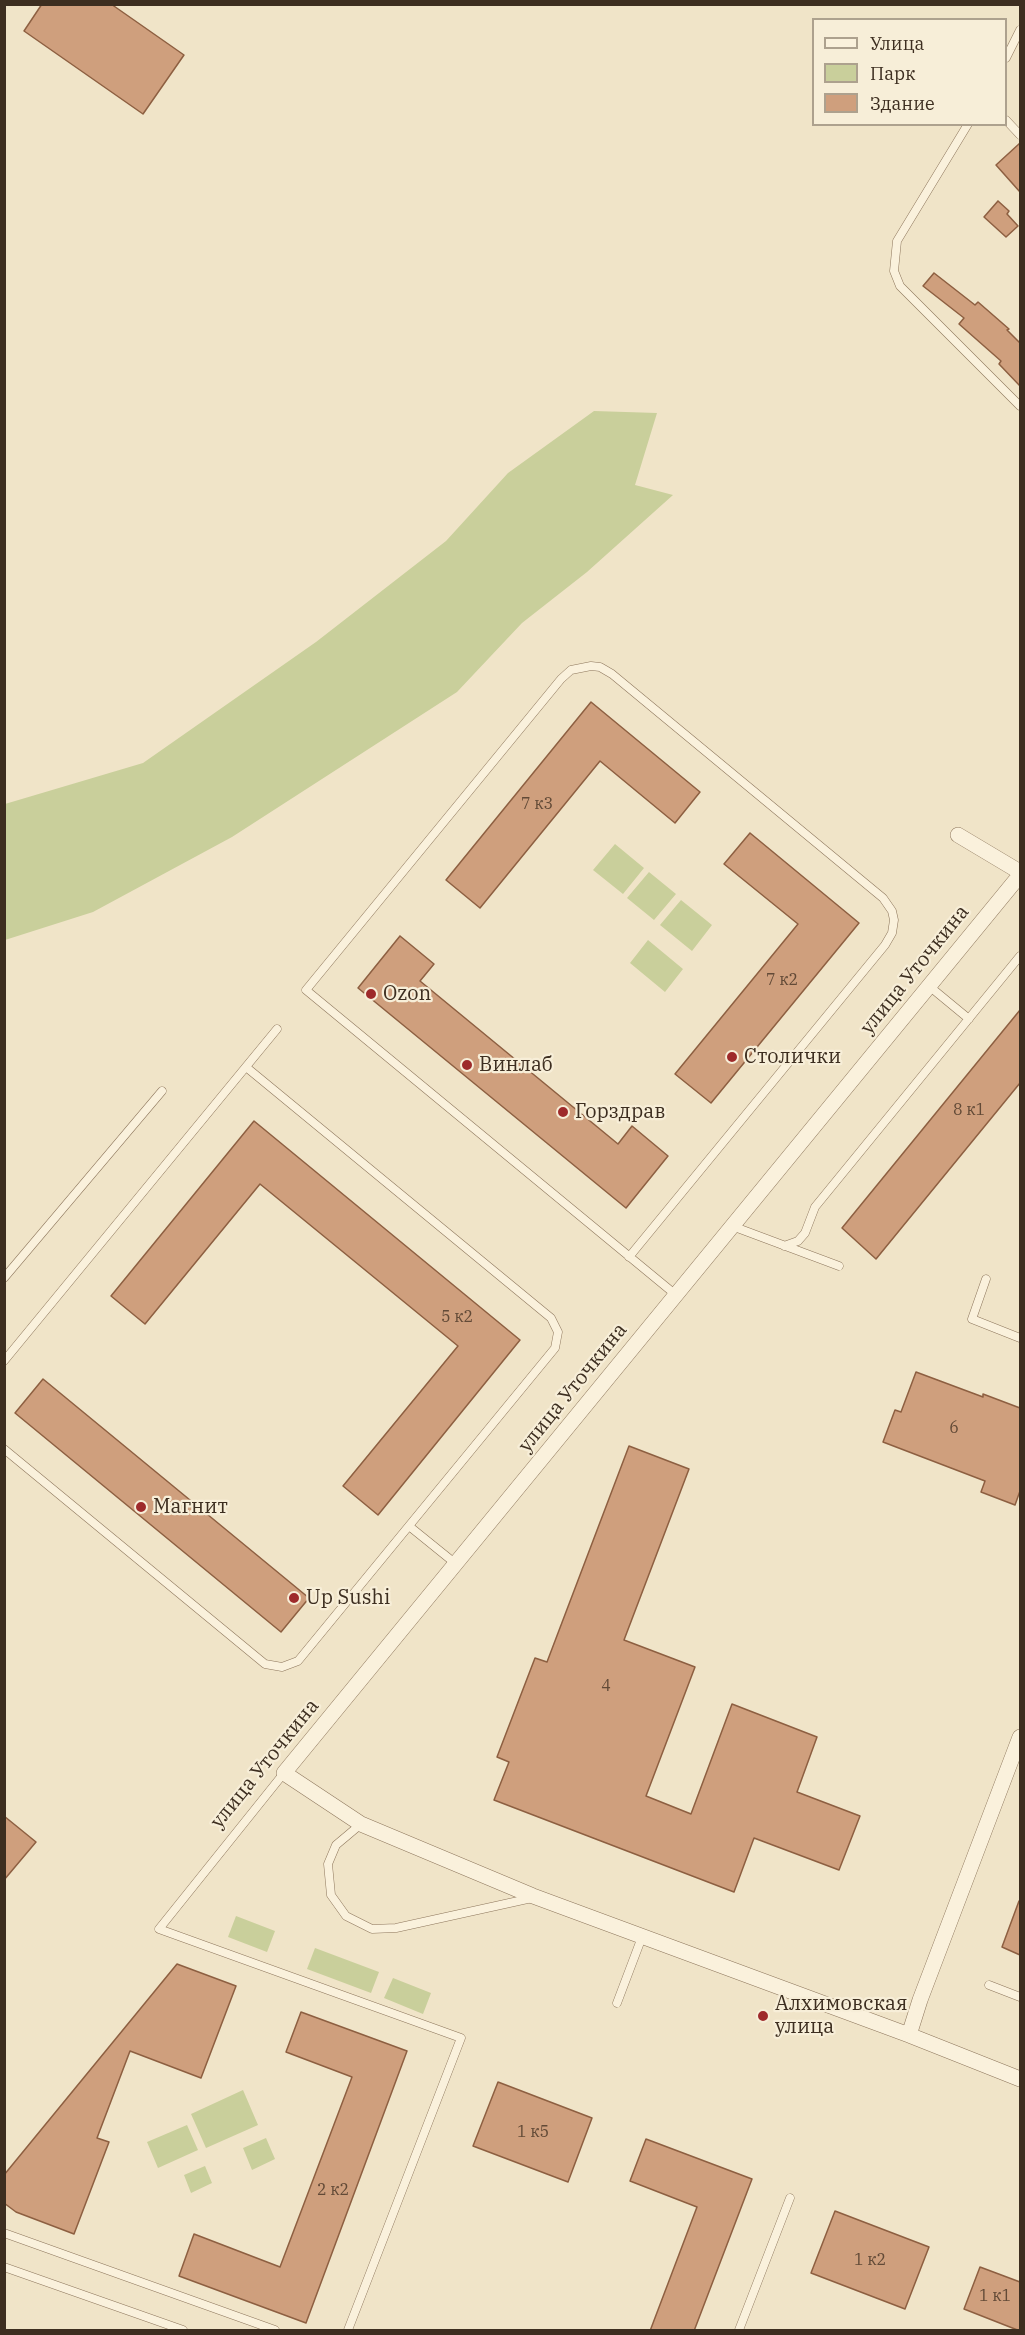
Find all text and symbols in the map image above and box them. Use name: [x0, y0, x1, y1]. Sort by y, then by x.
legend: [812, 18, 1007, 126]
text: Улица: [870, 32, 924, 55]
text: Парк: [870, 62, 916, 85]
text: Здание: [870, 92, 935, 115]
house number: 7 к3: [521, 794, 553, 814]
street label: улица Уточкина: [856, 901, 974, 1039]
house number: 7 к2: [766, 970, 798, 990]
place label: Ozon: [383, 982, 431, 1006]
marker: Ozon: [364, 987, 378, 1001]
place label: Столички: [744, 1045, 841, 1069]
marker: Столички: [725, 1050, 739, 1064]
place label: Винлаб: [479, 1053, 553, 1077]
marker: Винлаб: [460, 1058, 474, 1072]
place label: Горздрав: [575, 1100, 665, 1124]
house number: 8 к1: [953, 1100, 985, 1120]
marker: Горздрав: [556, 1105, 570, 1119]
house number: 5 к2: [441, 1307, 473, 1327]
street label: улица Уточкина: [514, 1319, 632, 1457]
house number: 6: [949, 1418, 959, 1438]
place label: Магнит: [153, 1495, 228, 1519]
marker: Магнит: [134, 1500, 148, 1514]
place label: Up Sushi: [306, 1586, 390, 1610]
marker: Up Sushi: [287, 1591, 301, 1605]
house number: 4: [601, 1676, 611, 1696]
street label: улица Уточкина: [206, 1695, 324, 1833]
place label: Алхимовская улица: [775, 1992, 907, 2039]
marker: Алхимовская улица: [756, 2009, 770, 2023]
house number: 1 к5: [517, 2122, 549, 2142]
house number: 2 к2: [317, 2180, 349, 2200]
house number: 1 к2: [854, 2250, 886, 2270]
house number: 1 к1: [979, 2286, 1011, 2306]

